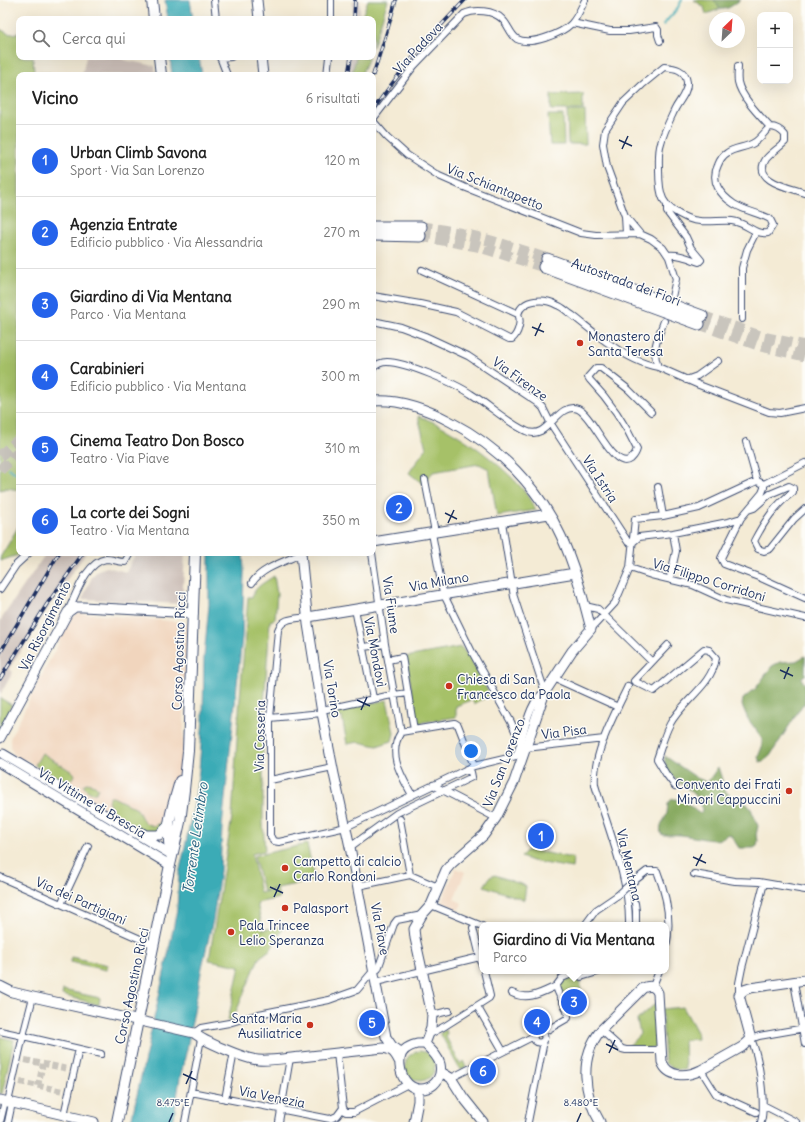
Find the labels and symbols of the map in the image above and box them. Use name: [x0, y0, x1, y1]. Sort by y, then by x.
north arrow: [709, 12, 745, 48]
street label: Via Padova: [390, 18, 446, 78]
street label: Via Schiantapetto: [444, 160, 546, 214]
street label: Autostrada dei Fiori: [569, 254, 683, 310]
place label: Monastero di Santa Teresa: [588, 328, 664, 360]
marker: Monastero di Santa Teresa: [575, 338, 585, 348]
street label: Via Firenze: [489, 353, 551, 405]
street label: Via Istria: [578, 452, 622, 506]
pin: 2: [386, 493, 412, 523]
street label: Via Filippo Corridoni: [650, 555, 768, 605]
street label: Via Milano: [408, 568, 470, 596]
street label: Via Fiume: [379, 575, 403, 635]
street label: Via Risorgimento: [15, 578, 75, 674]
street label: Corso Agostino Ricci: [168, 591, 190, 711]
street label: Via Mondovì: [360, 616, 390, 689]
street label: Via Torino: [319, 659, 345, 719]
place label: Chiesa di San Francesco da Paola: [457, 671, 571, 703]
marker: Chiesa di San Francesco da Paola: [444, 681, 454, 691]
street label: Via Cosseria: [251, 700, 269, 772]
street label: Via San Lorenzo: [479, 716, 529, 810]
street label: Via Pisa: [540, 721, 588, 743]
your location: [461, 741, 481, 761]
street label: Via Vittime di Brescia: [35, 764, 149, 842]
place label: Convento dei Frati Minori Cappuccini: [675, 776, 781, 808]
water label: Torrente Letimbro: [178, 780, 212, 895]
marker: Convento dei Frati Minori Cappuccini: [784, 786, 794, 796]
pin: 1: [528, 821, 554, 851]
street label: Via Mentana: [612, 827, 646, 903]
place label: Campetto di calcio Carlo Rondoni: [293, 853, 401, 885]
marker: Campetto di calcio Carlo Rondoni: [280, 863, 290, 873]
street label: Via dei Partigiani: [33, 873, 129, 929]
place label: Palasport: [293, 900, 349, 917]
street label: Via Piave: [367, 901, 393, 957]
marker: Palasport: [280, 903, 290, 913]
place label: Pala Trincee Lelio Speranza: [239, 917, 324, 949]
street label: Corso Agostino Ricci: [111, 926, 153, 1046]
marker: Pala Trincee Lelio Speranza: [226, 927, 236, 937]
pin: 3: [561, 987, 587, 1017]
pin: 4: [524, 1007, 550, 1037]
pin: 5: [359, 1008, 385, 1038]
place label: Santa Maria Ausiliatrice: [232, 1010, 302, 1042]
marker: Santa Maria Ausiliatrice: [305, 1020, 315, 1030]
pin: 6: [470, 1056, 496, 1086]
street label: Via Venezia: [237, 1082, 307, 1112]
text: 8.475°E: [156, 1096, 190, 1109]
text: 8.480°E: [564, 1096, 599, 1109]

